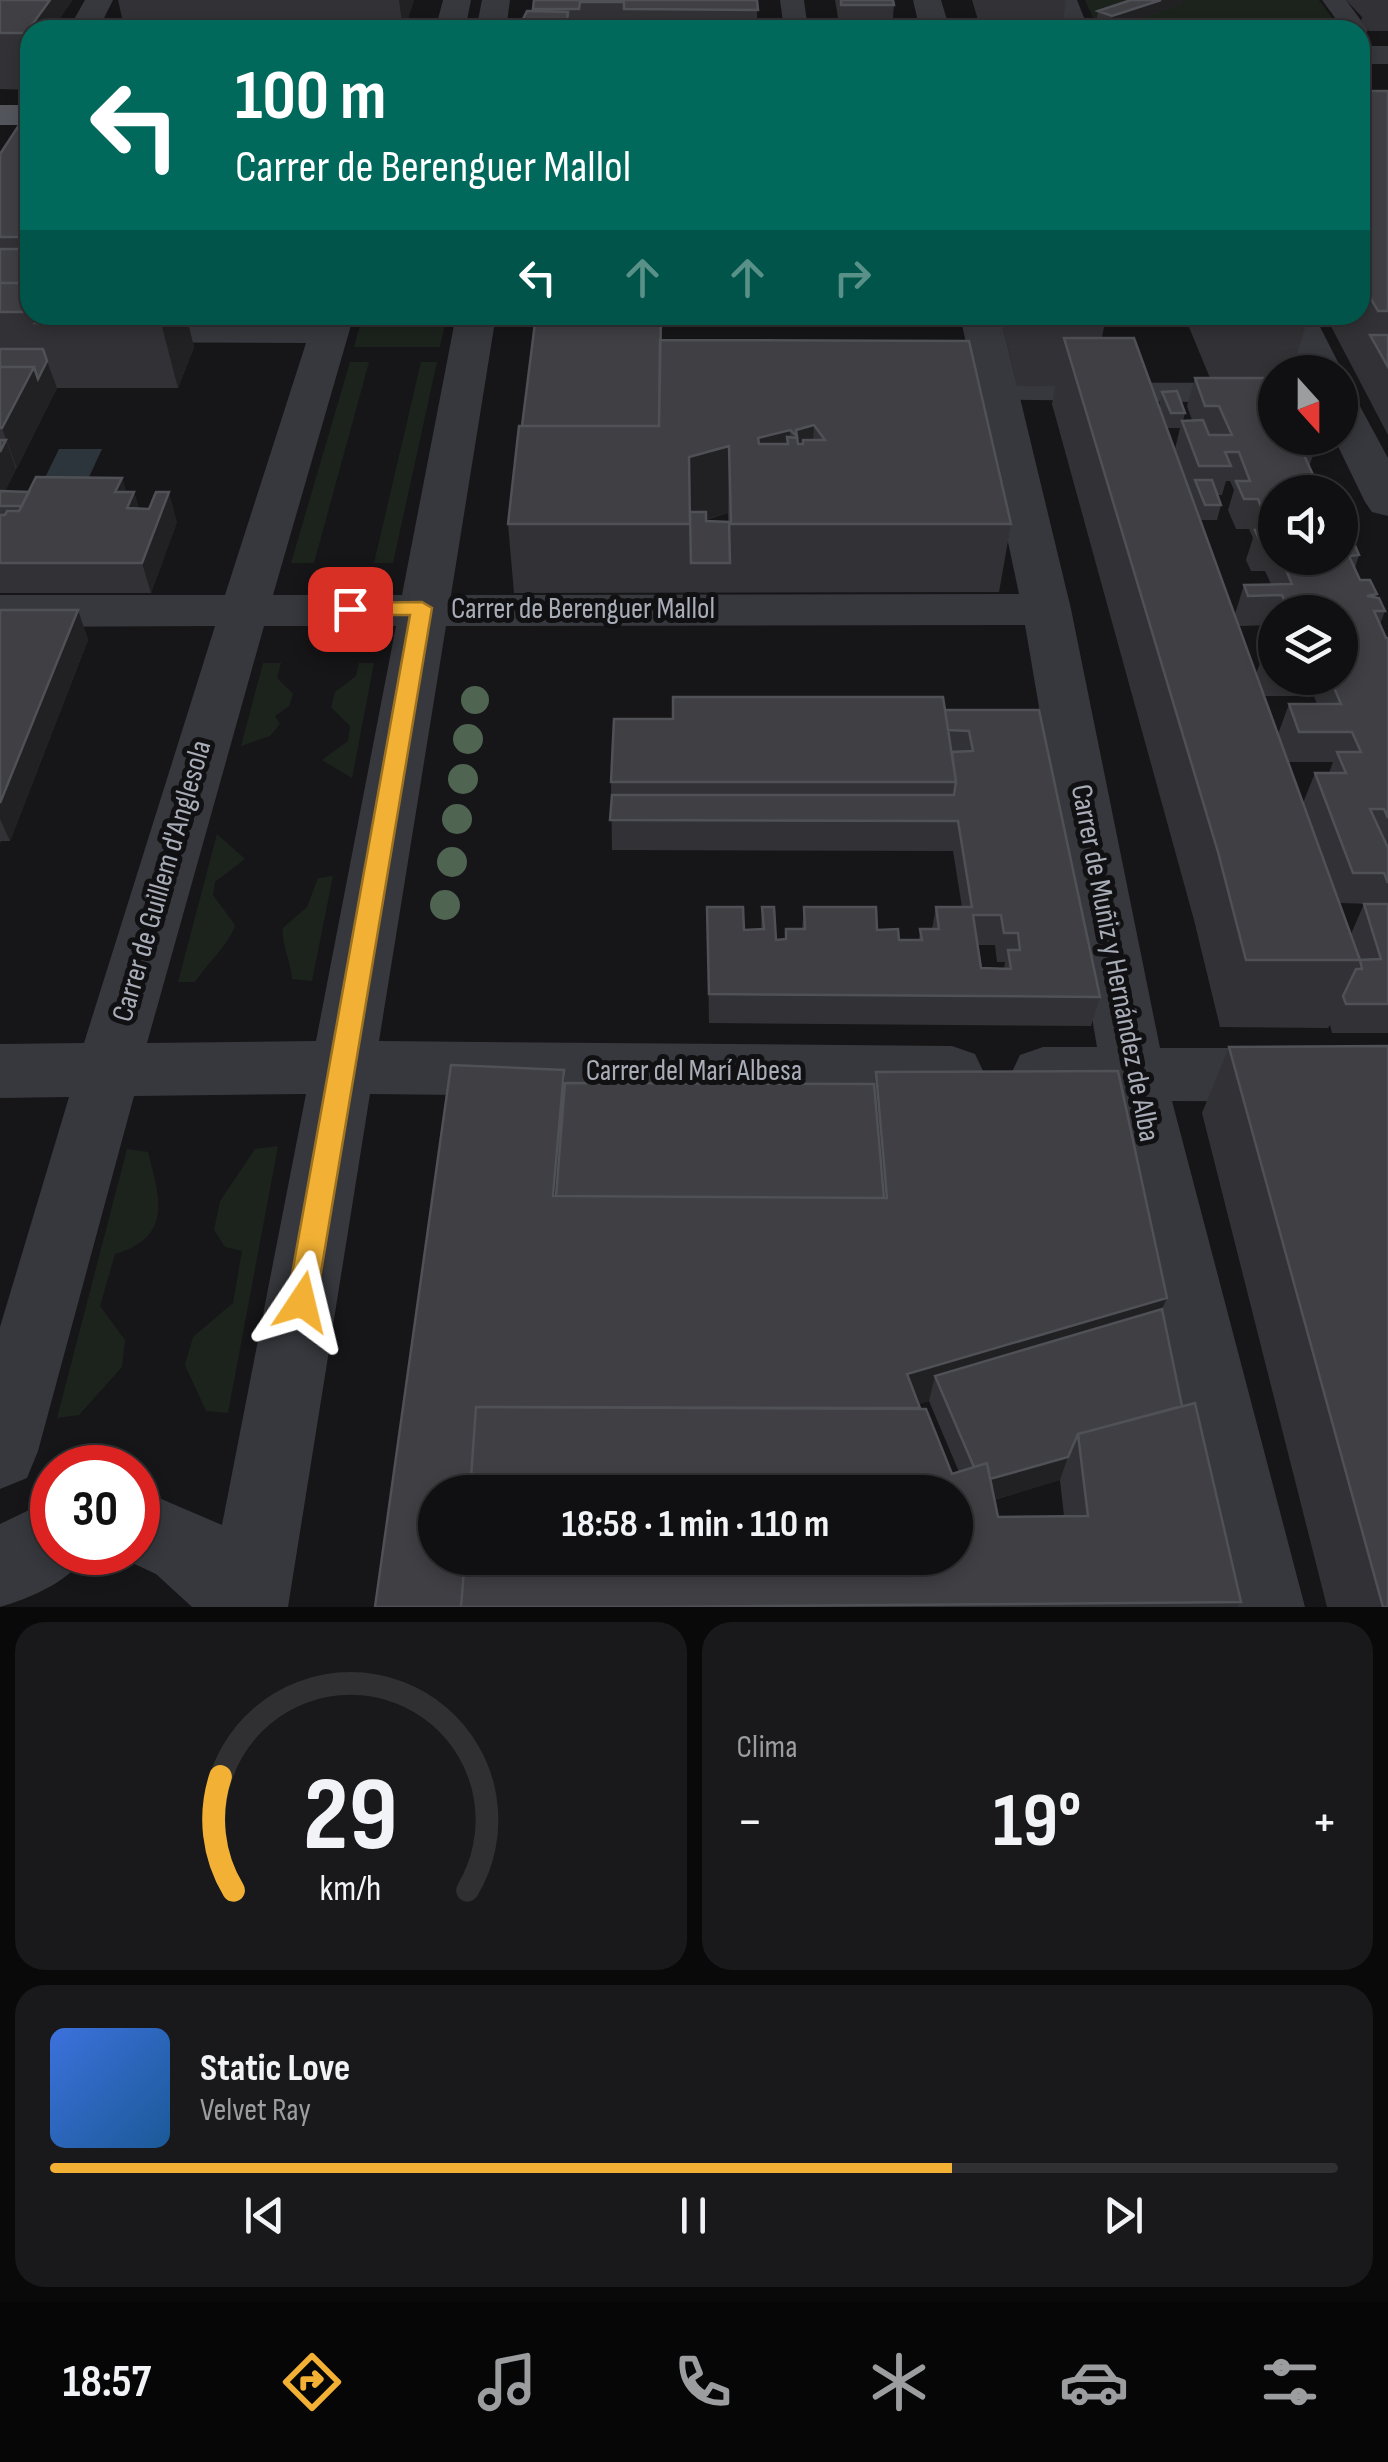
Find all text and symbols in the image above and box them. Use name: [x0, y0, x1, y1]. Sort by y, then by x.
text: 100 m: [235, 55, 386, 139]
icon: left: [70, 60, 200, 190]
text: Carrer de Berenguer Mallol: [235, 140, 631, 195]
icon: left: [510, 250, 565, 305]
icon: ahead: [615, 250, 670, 305]
icon: ahead: [720, 250, 775, 305]
icon: right: [825, 250, 880, 305]
north arrow: [1258, 355, 1358, 455]
map controls: [1258, 355, 1358, 695]
button: sound: [1258, 475, 1358, 575]
pin: [308, 567, 393, 652]
icon: arrive: [323, 582, 378, 637]
street label: Carrer de Berenguer Mallol: [451, 591, 715, 627]
button: layers: [1258, 595, 1358, 695]
street label: Carrer de Guillem d'Anglesola: [105, 736, 219, 1026]
street label: Carrer de Muñiz y Hernández de Alba: [1063, 781, 1167, 1145]
street label: Carrer del Marí Albesa: [586, 1053, 802, 1089]
position arrow: [250, 1250, 354, 1354]
speed limit sign: 30: [30, 1445, 160, 1575]
text: 18:58 · 1 min · 110 m: [562, 1502, 829, 1547]
text: Clima: [737, 1728, 797, 1767]
text: 29: [303, 1754, 398, 1879]
text: 19°: [993, 1777, 1081, 1868]
text: −: [737, 1789, 763, 1856]
text: +: [1311, 1789, 1338, 1856]
text: km/h: [320, 1868, 382, 1911]
text: Static Love: [200, 2046, 350, 2091]
text: Velvet Ray: [200, 2091, 311, 2130]
icon: previous: [237, 2188, 292, 2243]
icon: pause: [666, 2188, 721, 2243]
icon: next: [1096, 2188, 1151, 2243]
icon: directions: [277, 2347, 347, 2417]
icon: music: [472, 2347, 542, 2417]
icon: phone: [668, 2347, 738, 2417]
icon: climate: [864, 2347, 934, 2417]
icon: car: [1059, 2347, 1129, 2417]
icon: filters: [1255, 2347, 1325, 2417]
text: 18:57: [63, 2355, 151, 2410]

